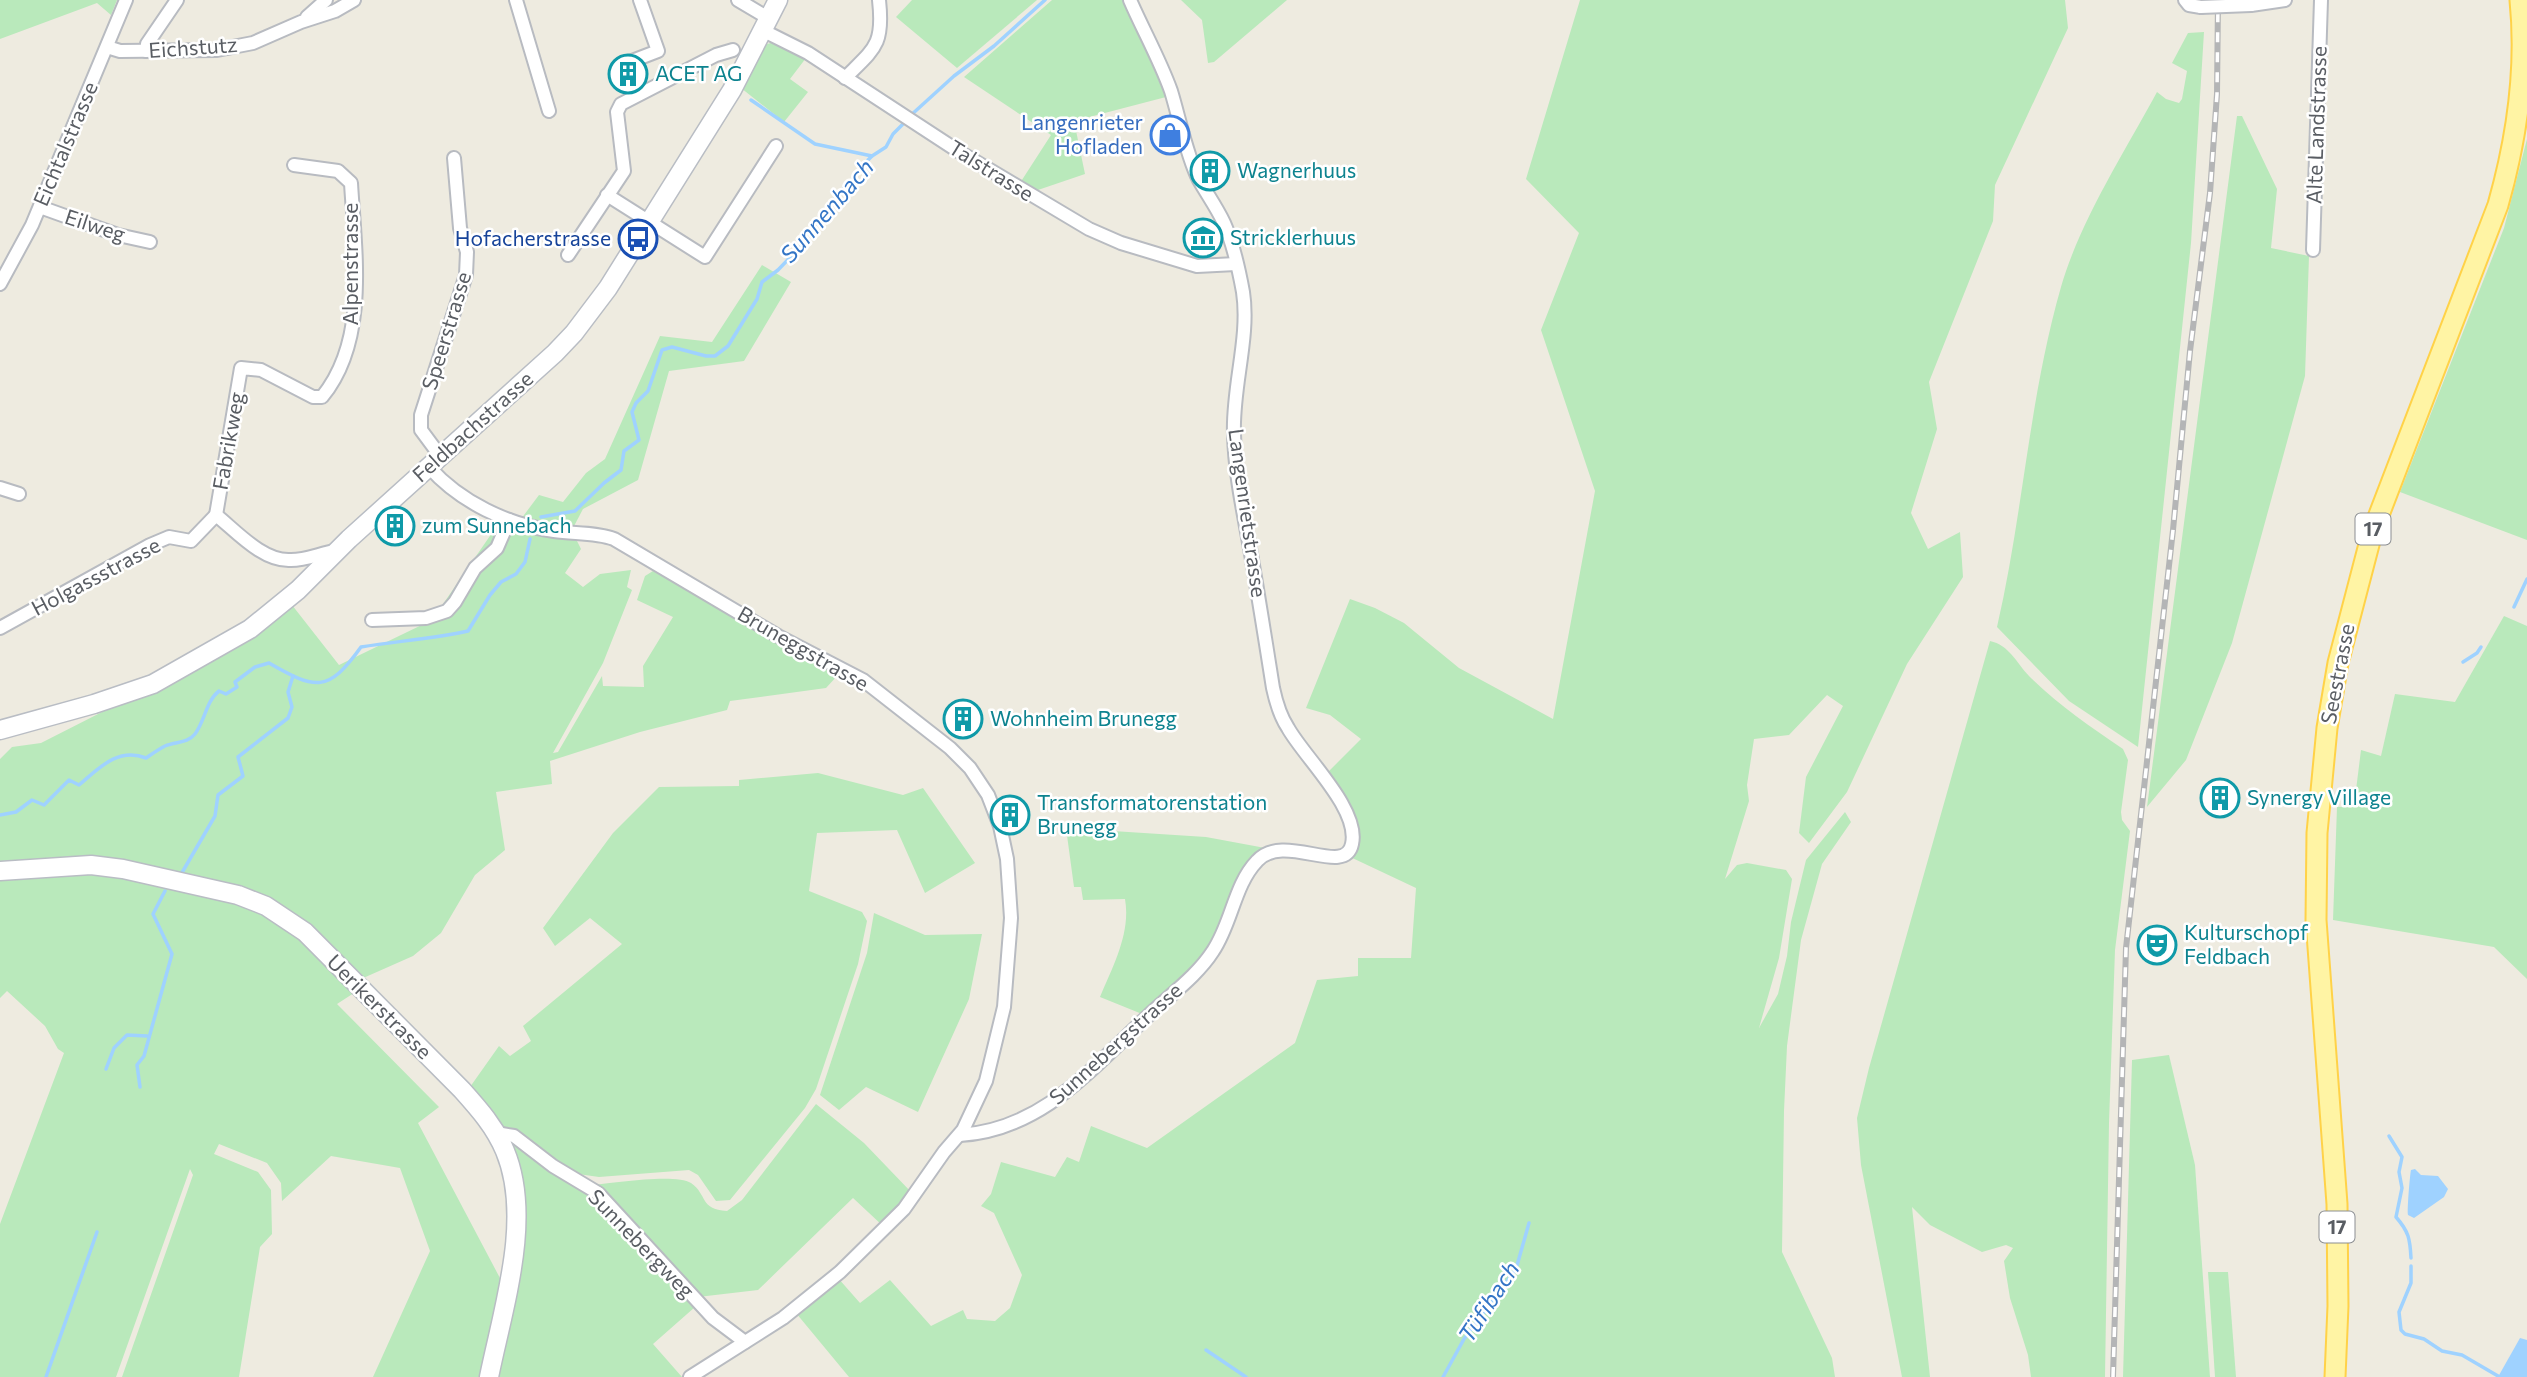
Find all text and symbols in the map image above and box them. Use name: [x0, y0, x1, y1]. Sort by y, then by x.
street label: Eichstutz: [148, 31, 238, 62]
street label: Alte Landstrasse: [2300, 46, 2331, 204]
building icon: ACET AG: [607, 53, 649, 95]
place label: ACET AG: [655, 60, 742, 85]
street label: Eichtalstrasse: [27, 77, 102, 209]
place label: Langenrieter Hofladen: [1021, 109, 1143, 158]
shop icon: Langenrieter Hofladen: [1149, 114, 1191, 156]
street label: Talstrasse: [945, 134, 1039, 206]
building icon: Wagnerhuus: [1189, 150, 1231, 192]
water label: Sunnenbach: [774, 153, 879, 268]
place label: Wagnerhuus: [1237, 157, 1356, 182]
street label: Eilweg: [62, 203, 129, 246]
street label: Alpenstrasse: [337, 203, 362, 325]
museum icon: Stricklerhuus: [1182, 217, 1224, 259]
bus stop icon: Hofacherstrasse: [617, 218, 659, 260]
place label: Stricklerhuus: [1230, 224, 1356, 249]
place label: Hofacherstrasse: [455, 225, 611, 250]
street label: Speerstrasse: [416, 268, 475, 393]
street label: Feldbachstrasse: [407, 365, 537, 486]
street label: Fabrikweg: [207, 390, 248, 492]
street label: Langenrietstrasse: [1224, 427, 1273, 599]
building icon: zum Sunnebach: [374, 505, 416, 547]
place label: zum Sunnebach: [422, 512, 572, 537]
road number: 17: [2356, 514, 2390, 544]
street label: Holgassstrasse: [27, 531, 164, 620]
street label: Bruneggstrasse: [734, 600, 874, 695]
street label: Seestrasse: [2315, 621, 2359, 726]
building icon: Wohnheim Brunegg: [942, 698, 984, 740]
place label: Wohnheim Brunegg: [990, 705, 1177, 730]
building icon: Synergy Village: [2199, 777, 2241, 819]
place label: Synergy Village: [2247, 784, 2391, 809]
place label: Transformatorenstation Brunegg: [1037, 789, 1267, 838]
building icon: Transformatorenstation Brunegg: [989, 794, 1031, 836]
place label: Kulturschopf Feldbach: [2184, 919, 2309, 968]
theatre icon: Kulturschopf Feldbach: [2136, 924, 2178, 966]
street label: Uerikerstrasse: [323, 948, 438, 1063]
street label: Sunnebergstrasse: [1044, 977, 1186, 1109]
street label: Sunnebergweg: [584, 1183, 700, 1302]
road number: 17: [2320, 1212, 2354, 1242]
water label: Tüfibach: [1452, 1256, 1525, 1347]

